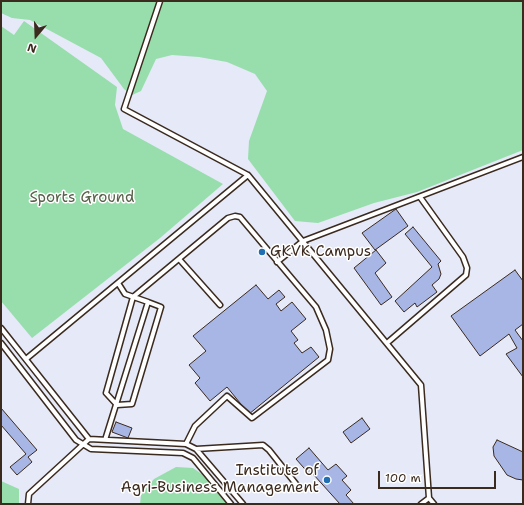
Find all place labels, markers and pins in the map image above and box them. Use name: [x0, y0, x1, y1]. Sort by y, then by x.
place label: GKVK Campus: [270, 243, 371, 261]
marker: GKVK Campus: [257, 247, 267, 257]
place label: Institute of Agri-Business Management: [121, 462, 319, 497]
marker: Institute of Agri-Business Management: [322, 475, 332, 485]

